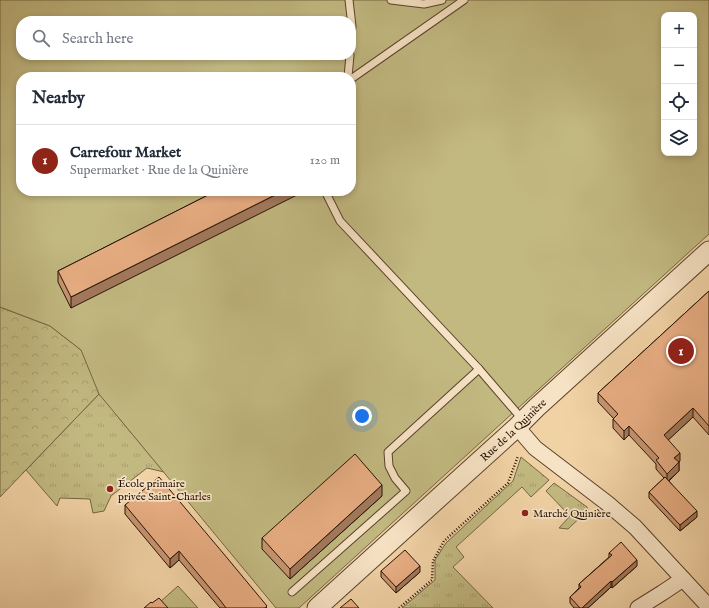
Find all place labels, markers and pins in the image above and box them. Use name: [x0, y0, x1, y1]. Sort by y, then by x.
pin: 1: [668, 336, 694, 366]
place label: École primaire privée Saint-Charles: [118, 477, 211, 504]
marker: École primaire privée Saint-Charles: [105, 484, 115, 494]
place label: Marché Quinière: [533, 507, 611, 521]
marker: Marché Quinière: [520, 508, 530, 518]

